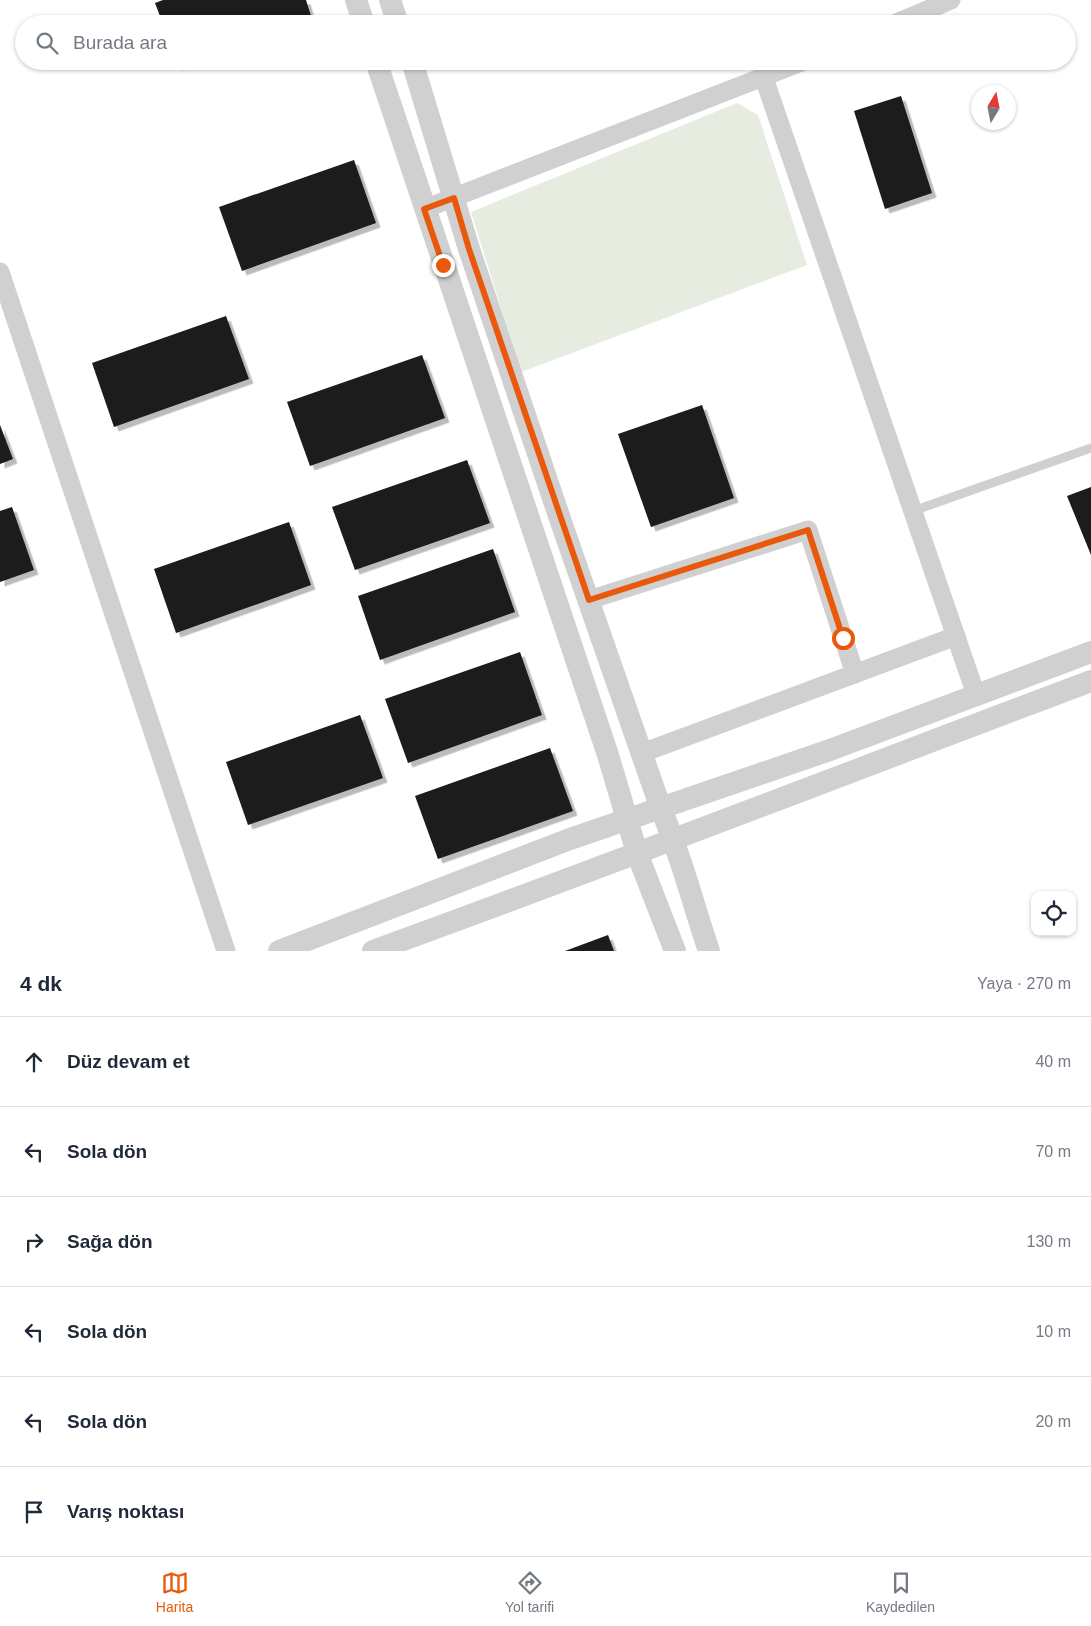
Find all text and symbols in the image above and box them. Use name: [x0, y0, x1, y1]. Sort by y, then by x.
search box: [15, 15, 1076, 70]
icon: search: [33, 29, 61, 57]
text: Burada ara: [73, 32, 167, 53]
north arrow: [971, 85, 1016, 130]
route end: [432, 254, 455, 277]
route start: [832, 627, 855, 650]
map controls: [1031, 891, 1076, 936]
button: locate: [1031, 891, 1076, 936]
text: 4 dk: [20, 972, 62, 995]
text: Yaya · 270 m: [977, 975, 1071, 992]
icon: ahead: [20, 1048, 48, 1076]
text: Düz devam et: [67, 1051, 189, 1072]
text: 40 m: [1035, 1053, 1071, 1070]
icon: left: [20, 1138, 48, 1166]
text: Sola dön: [67, 1141, 147, 1162]
text: 70 m: [1035, 1143, 1071, 1160]
icon: right: [20, 1228, 48, 1256]
text: Sağa dön: [67, 1231, 153, 1252]
text: 130 m: [1027, 1233, 1071, 1250]
icon: left: [20, 1318, 48, 1346]
text: Sola dön: [67, 1321, 147, 1342]
text: 10 m: [1035, 1323, 1071, 1340]
icon: left: [20, 1408, 48, 1436]
text: Sola dön: [67, 1411, 147, 1432]
text: 20 m: [1035, 1413, 1071, 1430]
icon: arrive: [20, 1498, 48, 1526]
text: Varış noktası: [67, 1501, 184, 1522]
tab: Harita: [156, 1569, 193, 1615]
tab: Yol tarifi: [505, 1569, 554, 1615]
tab: Kaydedilen: [866, 1569, 935, 1615]

